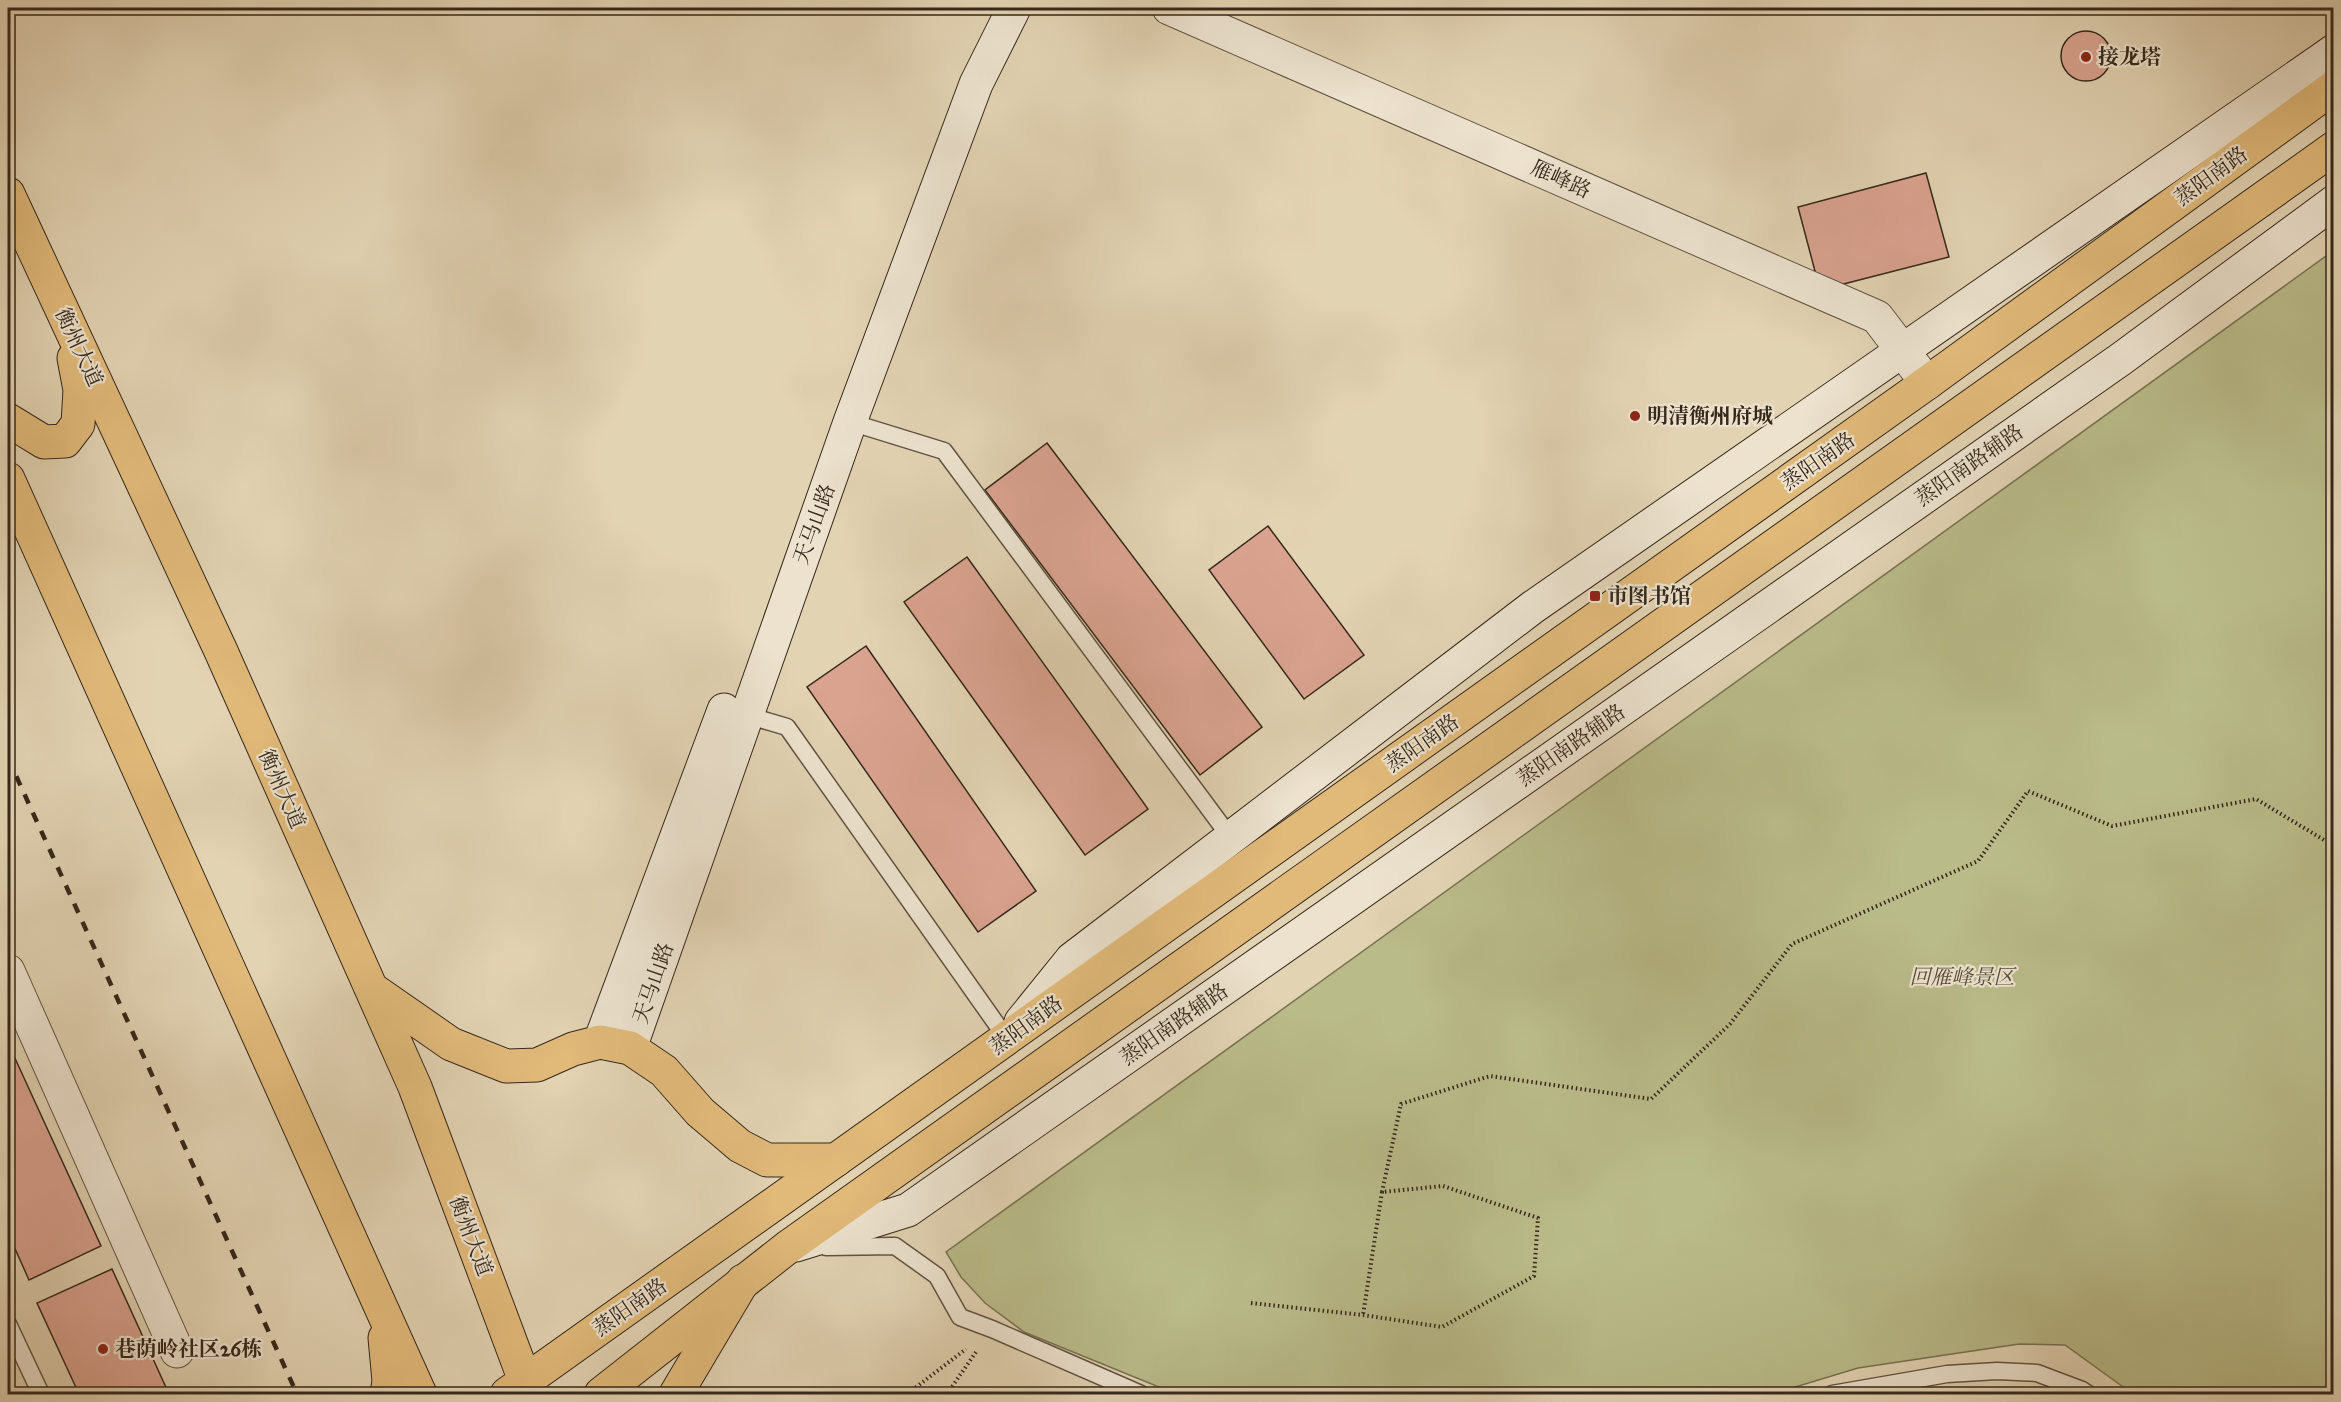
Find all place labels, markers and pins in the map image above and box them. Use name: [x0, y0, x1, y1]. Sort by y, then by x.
place label: 接龙塔: [2098, 44, 2161, 70]
marker: 接龙塔: [2079, 50, 2093, 64]
place label: 明清衡州府城: [1647, 403, 1773, 429]
marker: 明清衡州府城: [1628, 409, 1642, 423]
place label: 市图书馆: [1607, 583, 1691, 609]
marker: 市图书馆: [1588, 589, 1602, 603]
place label: 巷荫岭社区26栋: [115, 1336, 262, 1362]
marker: 巷荫岭社区26栋: [96, 1342, 110, 1356]

